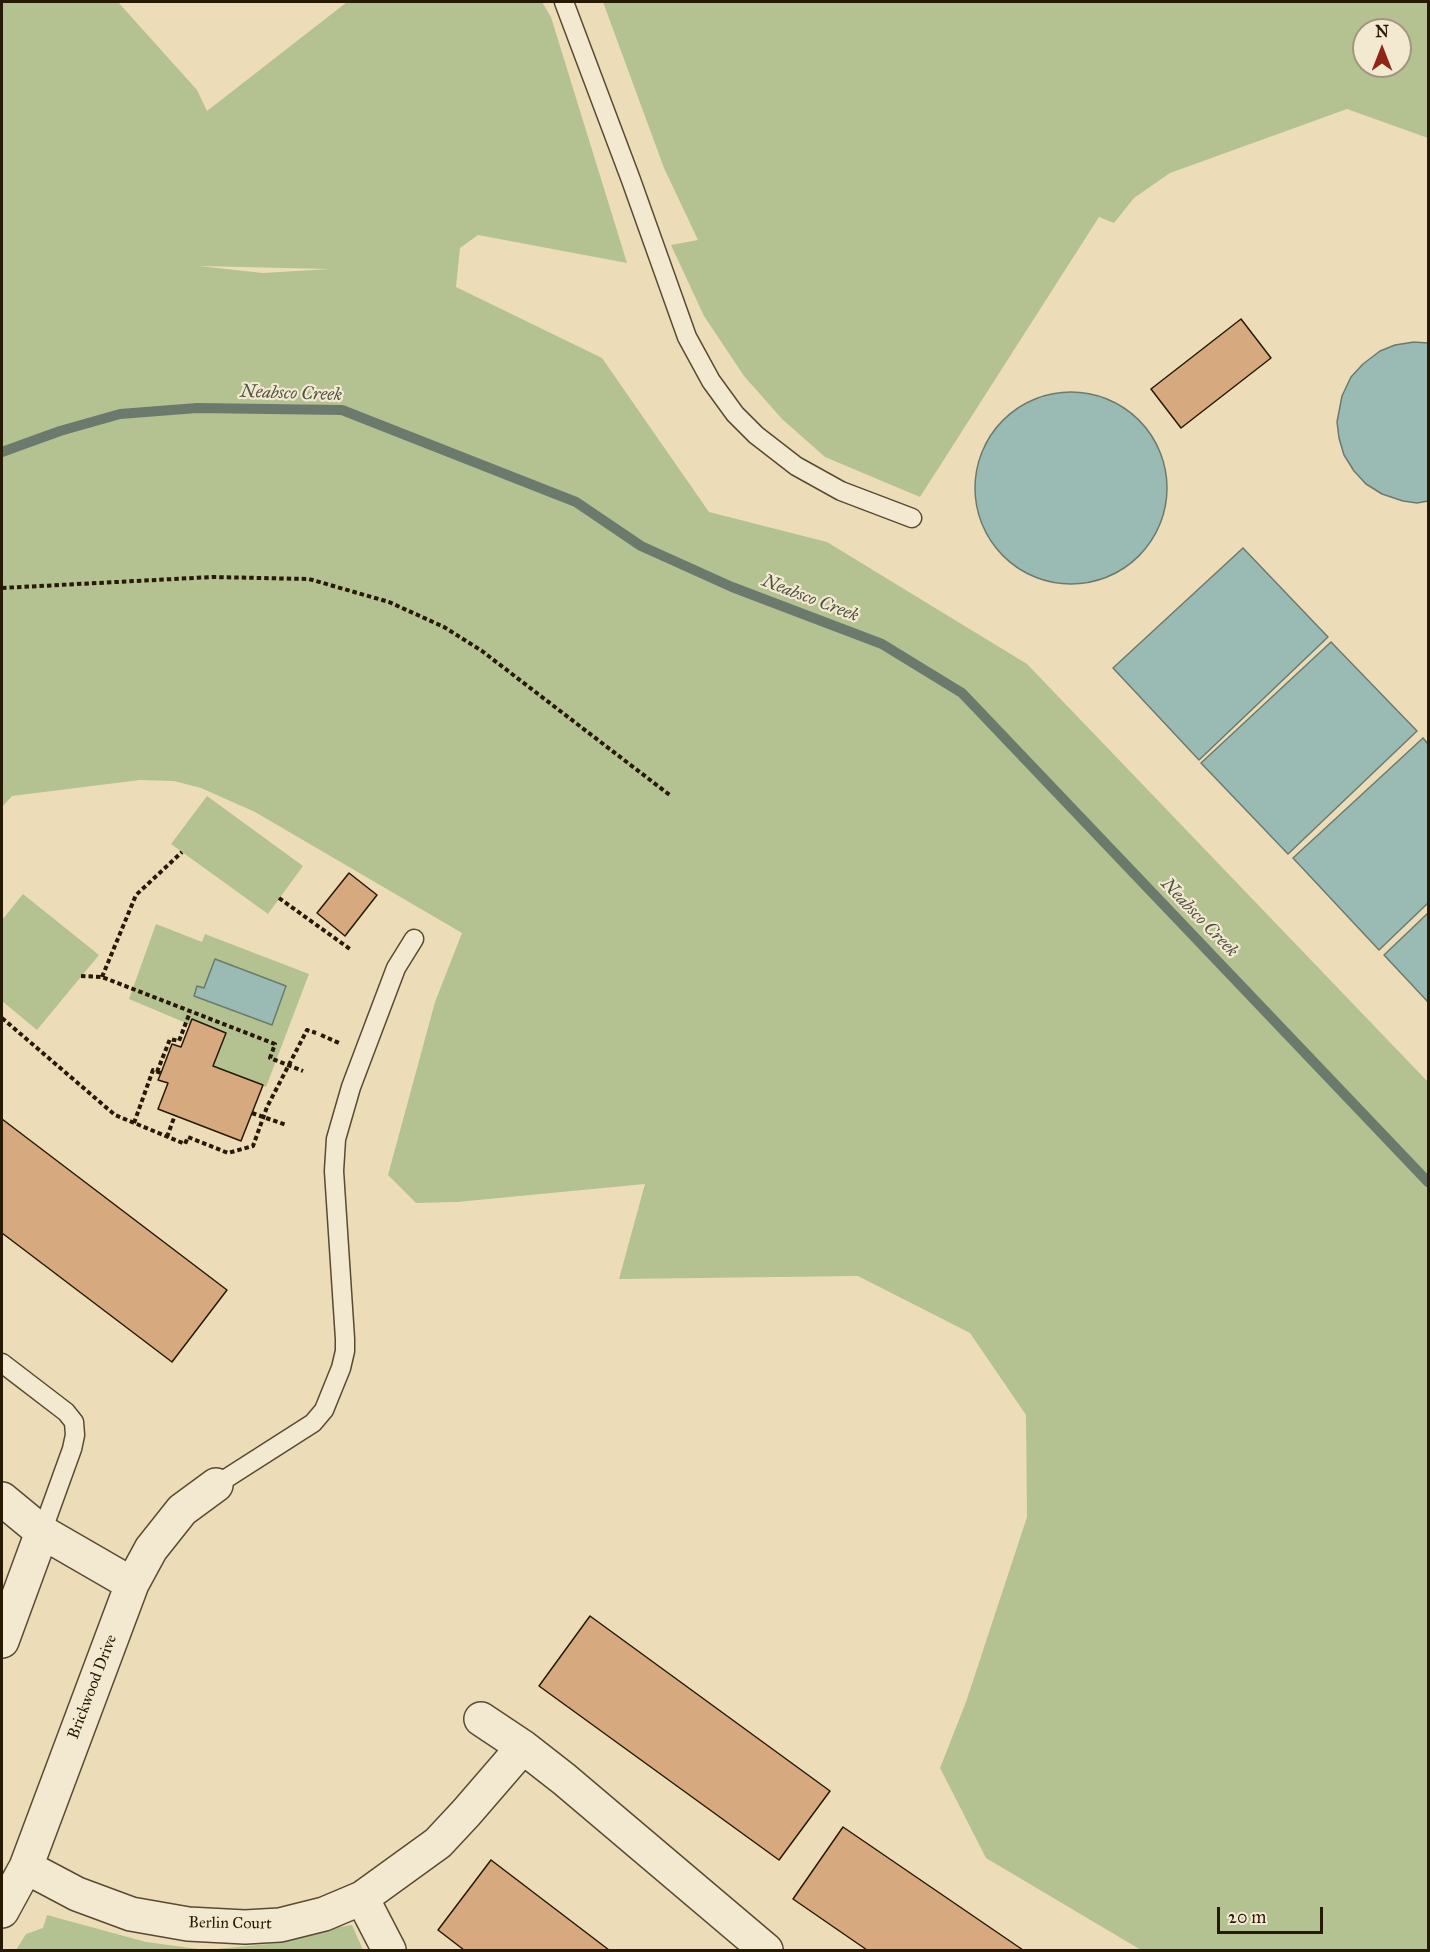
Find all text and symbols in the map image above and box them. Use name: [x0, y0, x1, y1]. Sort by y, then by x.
north arrow: [1352, 18, 1412, 78]
text: N: [1375, 22, 1389, 41]
water label: Neabsco Creek: [240, 381, 342, 407]
water label: Neabsco Creek: [759, 571, 861, 627]
water label: Neabsco Creek: [1156, 874, 1242, 962]
street label: Brickwood Drive: [64, 1632, 122, 1742]
scale bar: [1220, 1895, 1326, 1933]
text: 20 m: [1228, 1906, 1266, 1928]
street label: Berlin Court: [188, 1914, 272, 1934]

